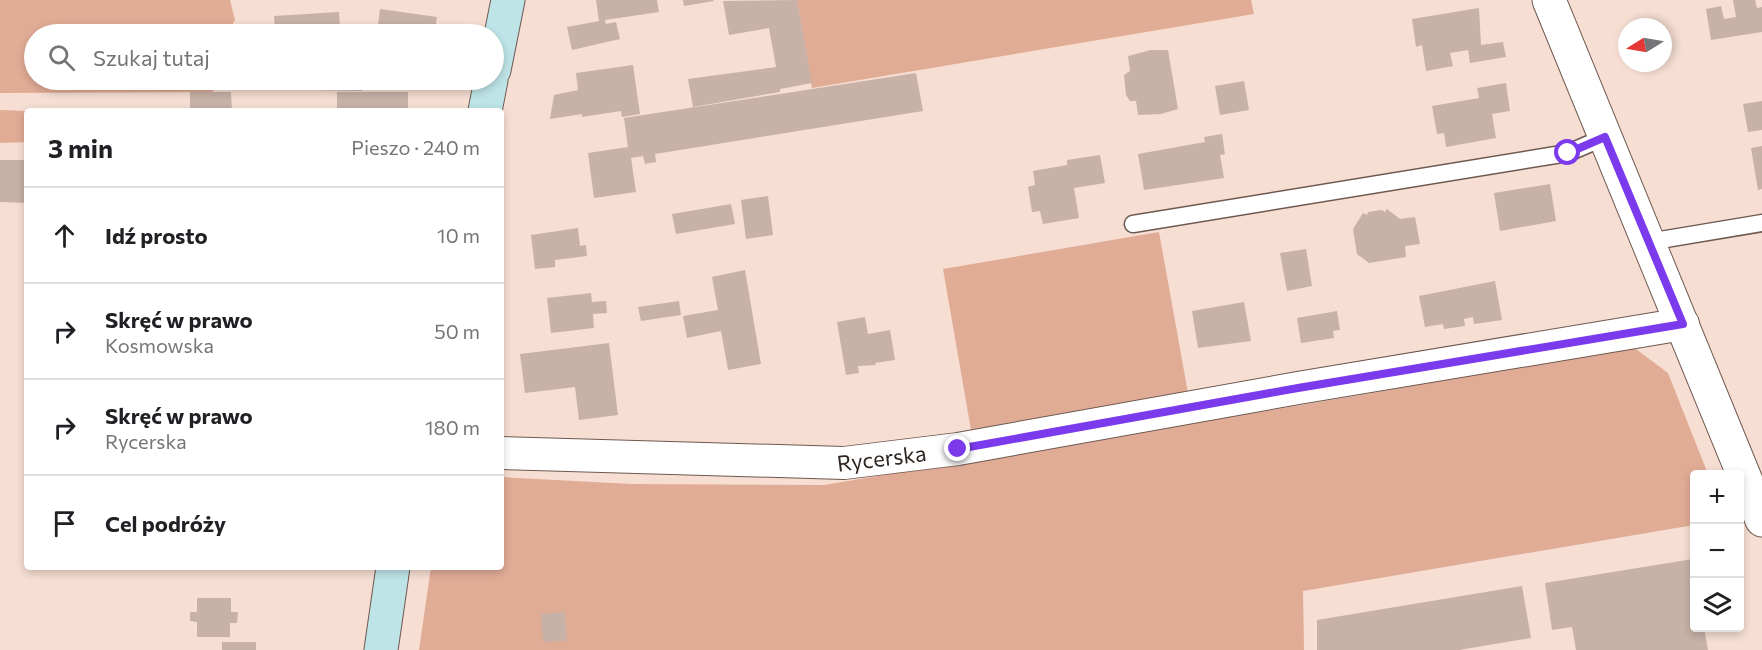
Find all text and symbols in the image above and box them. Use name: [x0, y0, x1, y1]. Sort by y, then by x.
north arrow: [1618, 18, 1672, 72]
search box: [24, 24, 504, 90]
icon: search: [45, 41, 78, 74]
text: Szukaj tutaj: [93, 44, 210, 71]
text: 3 min: [48, 132, 113, 163]
text: Pieszo · 240 m: [351, 135, 480, 159]
route start: [1554, 139, 1580, 165]
icon: ahead: [48, 219, 81, 252]
text: Idź prosto: [105, 222, 208, 249]
text: 10 m: [437, 223, 480, 247]
text: Skręć w prawo: [105, 306, 253, 333]
icon: right: [48, 315, 81, 348]
text: 50 m: [434, 319, 480, 343]
text: Kosmowska: [105, 333, 214, 357]
text: Skręć w prawo: [105, 402, 253, 429]
icon: right: [48, 411, 81, 444]
text: 180 m: [425, 415, 480, 439]
text: Rycerska: [105, 429, 187, 453]
route end: [944, 435, 970, 461]
street label: Rycerska: [835, 439, 928, 477]
map controls: [1690, 470, 1744, 632]
button: +: [1690, 470, 1744, 524]
icon: arrive: [48, 507, 81, 540]
text: Cel podróży: [105, 510, 226, 537]
button: −: [1690, 524, 1744, 578]
button: layers: [1690, 578, 1744, 632]

